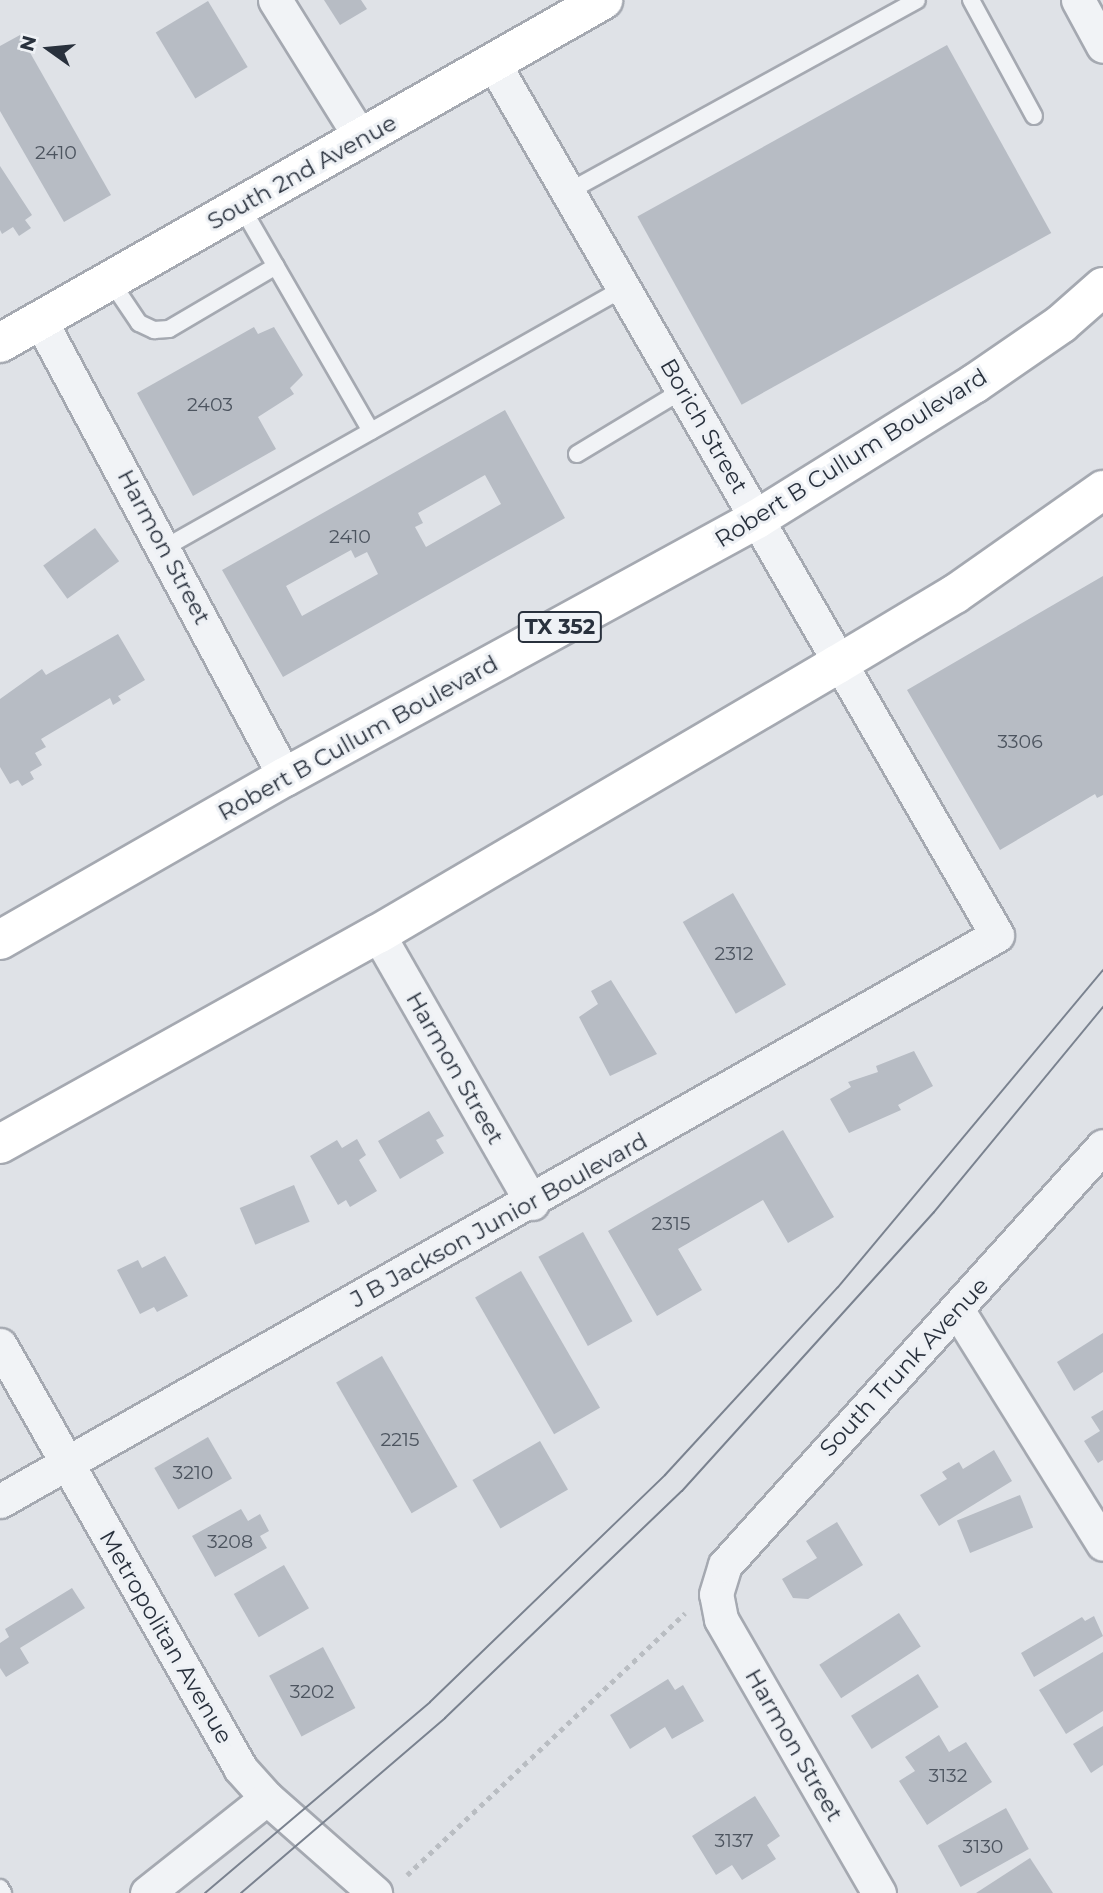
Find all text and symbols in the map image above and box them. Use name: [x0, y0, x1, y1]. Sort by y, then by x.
north arrow: [14, 14, 84, 84]
text: N: [15, 33, 41, 54]
street label: South 2nd Avenue: [203, 109, 401, 235]
house number: 2410: [35, 142, 77, 164]
street label: Borich Street: [654, 354, 754, 498]
street label: Robert B Cullum Boulevard: [710, 363, 992, 553]
house number: 2403: [187, 394, 233, 416]
street label: Harmon Street: [112, 465, 216, 629]
house number: 2410: [329, 526, 371, 548]
road number: TX 352: [516, 610, 604, 644]
street label: Robert B Cullum Boulevard: [213, 649, 503, 827]
house number: 3306: [997, 731, 1043, 753]
house number: 2312: [714, 943, 754, 965]
street label: Harmon Street: [400, 987, 510, 1149]
street label: J B Jackson Junior Boulevard: [346, 1127, 652, 1313]
house number: 2315: [651, 1213, 691, 1235]
street label: South Trunk Avenue: [814, 1272, 994, 1462]
house number: 2215: [380, 1429, 420, 1451]
house number: 3210: [173, 1462, 213, 1484]
street label: Metropolitan Avenue: [94, 1526, 238, 1748]
house number: 3208: [207, 1531, 253, 1553]
street label: Harmon Street: [739, 1664, 849, 1826]
house number: 3202: [290, 1681, 334, 1703]
house number: 3132: [929, 1765, 967, 1787]
house number: 3137: [714, 1830, 754, 1852]
house number: 3130: [963, 1836, 1003, 1858]

